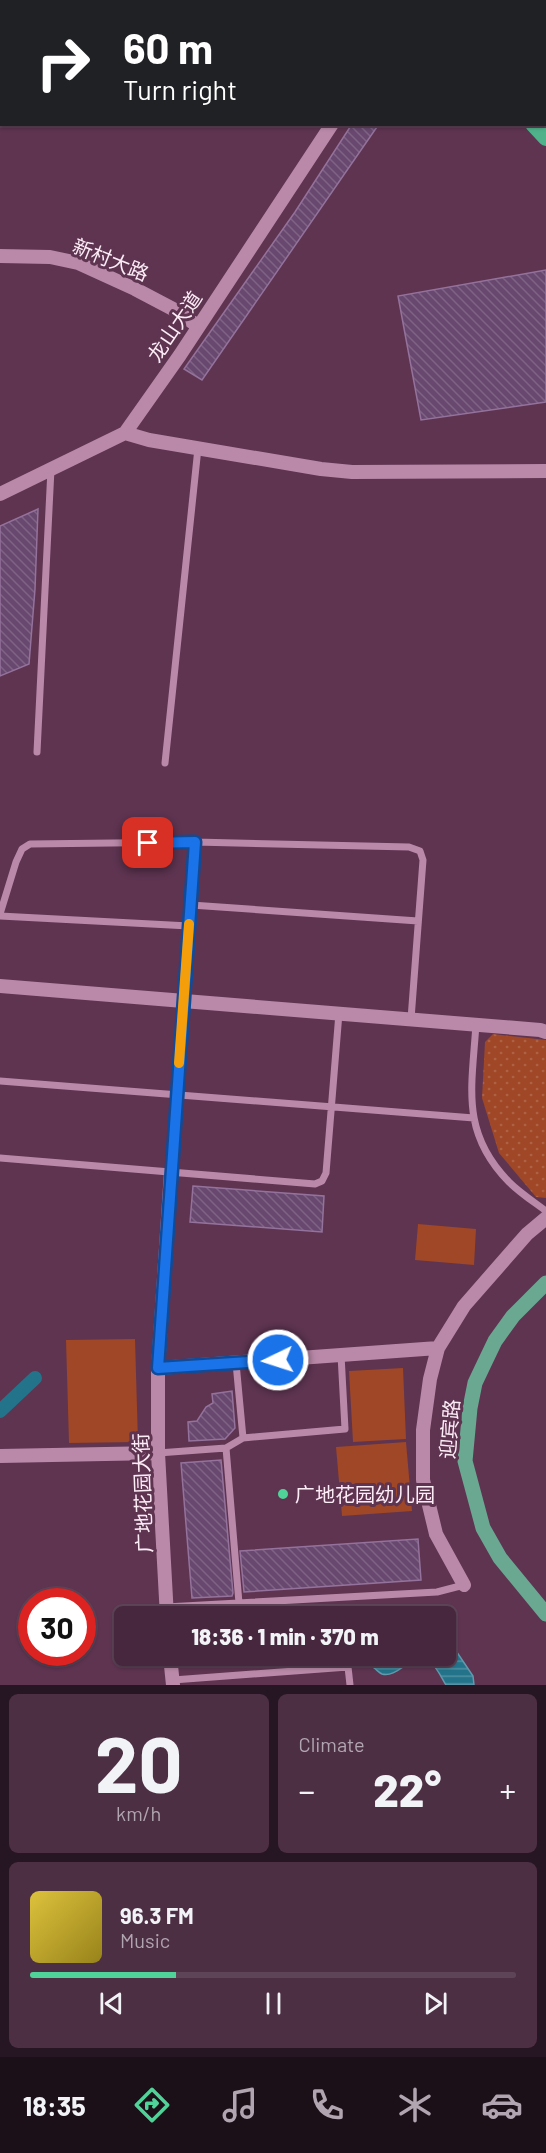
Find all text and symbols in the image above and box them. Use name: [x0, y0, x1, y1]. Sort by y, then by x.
text: 60 m: [123, 22, 213, 72]
icon: right: [24, 24, 102, 102]
text: Turn right: [123, 73, 237, 105]
street label: 新村大路: [69, 233, 153, 285]
street label: 龙山大道: [142, 286, 206, 366]
pin: [122, 817, 173, 868]
icon: arrive: [131, 826, 164, 859]
position arrow: [246, 1328, 310, 1392]
street label: 迎宾路: [434, 1398, 464, 1460]
street label: 广地花园大街: [128, 1433, 156, 1553]
place label: 广地花园幼儿园: [295, 1482, 435, 1506]
marker: 广地花园幼儿园: [276, 1487, 290, 1501]
speed limit sign: 30: [18, 1588, 96, 1666]
text: 18:36 · 1 min · 370 m: [191, 1623, 379, 1649]
text: 20: [95, 1715, 183, 1809]
text: Climate: [299, 1732, 365, 1756]
text: 22°: [373, 1762, 441, 1816]
text: −: [299, 1770, 315, 1810]
text: +: [499, 1770, 516, 1810]
text: km/h: [116, 1801, 161, 1825]
text: 96.3 FM: [120, 1902, 194, 1928]
text: Music: [120, 1928, 170, 1952]
icon: previous: [95, 1987, 128, 2020]
icon: pause: [257, 1987, 290, 2020]
icon: next: [419, 1987, 452, 2020]
icon: directions: [131, 2084, 173, 2126]
icon: music: [219, 2084, 261, 2126]
icon: phone: [306, 2084, 348, 2126]
icon: climate: [394, 2084, 436, 2126]
icon: car: [481, 2084, 523, 2126]
text: 18:35: [23, 2089, 86, 2121]

